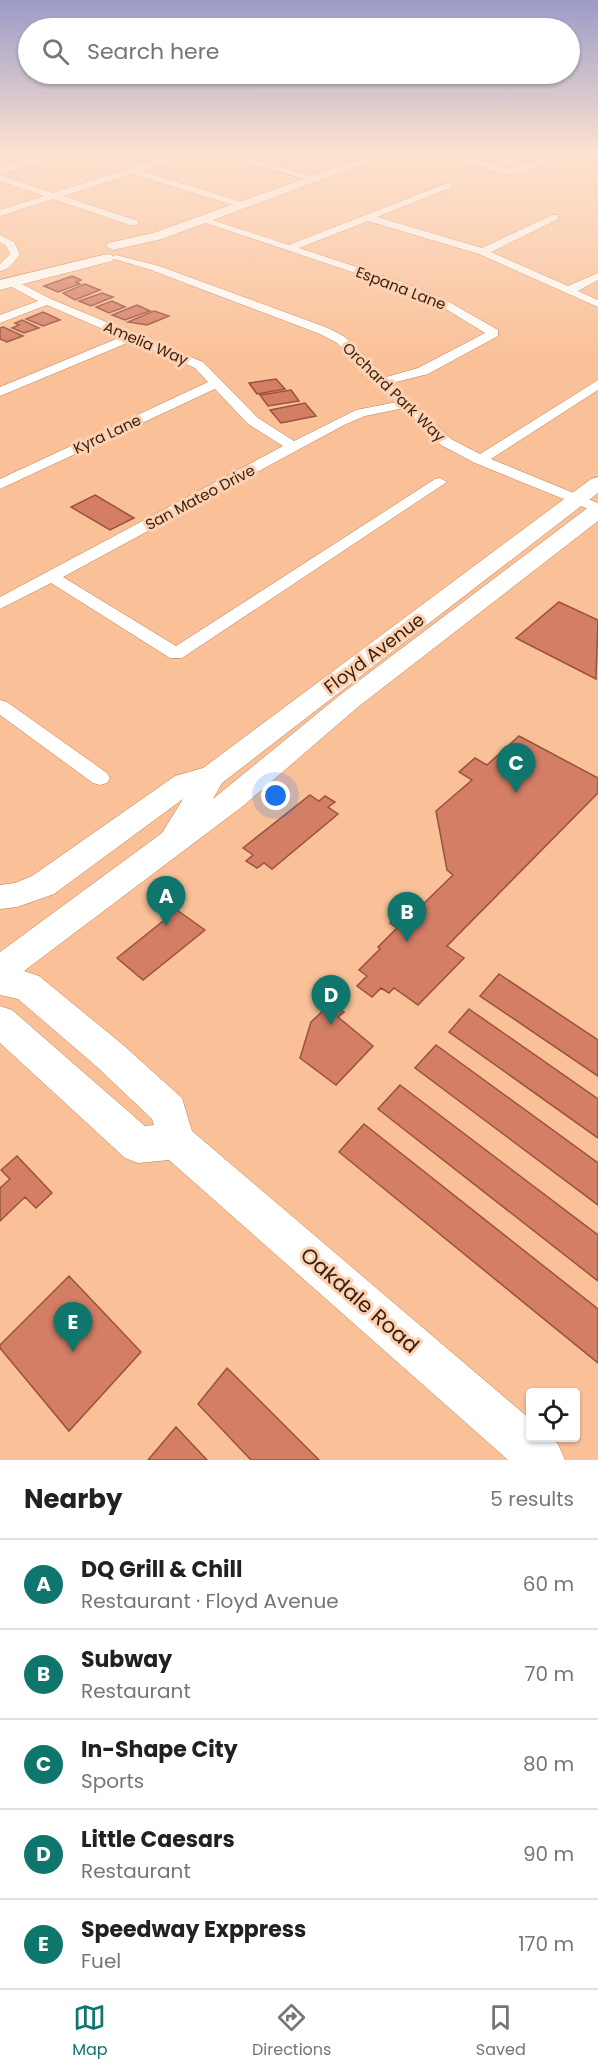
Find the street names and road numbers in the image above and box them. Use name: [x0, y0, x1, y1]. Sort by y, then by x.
street label: Espana Lane: [353, 261, 449, 315]
street label: Amelia Way: [101, 316, 192, 370]
street label: Orchard Park Way: [338, 337, 450, 447]
street label: Kyra Lane: [70, 409, 144, 459]
street label: San Mateo Drive: [141, 459, 259, 535]
street label: Floyd Avenue: [319, 607, 429, 699]
street label: Oakdale Road: [295, 1240, 425, 1360]

